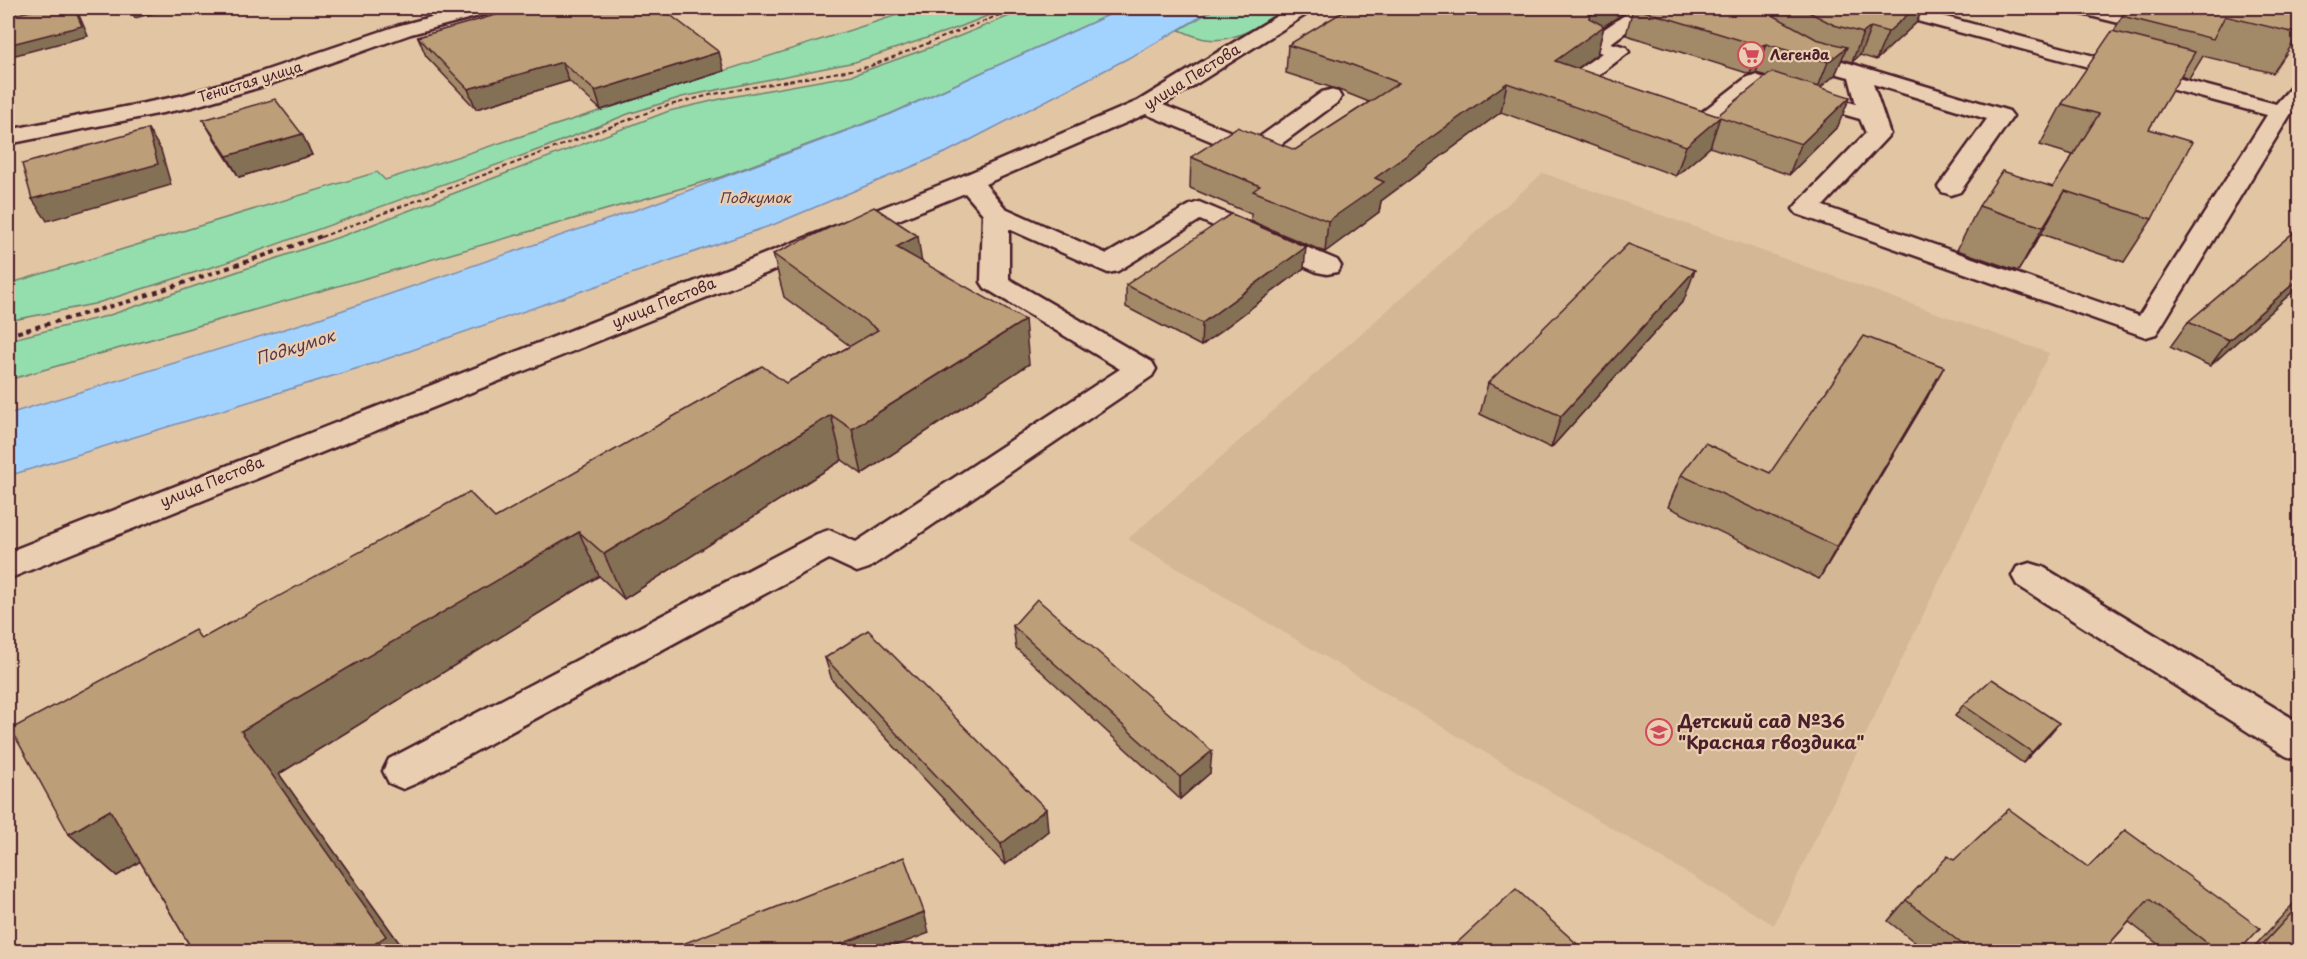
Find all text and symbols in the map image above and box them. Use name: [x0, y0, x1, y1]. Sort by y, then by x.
street label: улица Пестова: [1138, 36, 1245, 115]
supermarket icon: Легенда: [1736, 40, 1766, 70]
place label: Легенда: [1770, 44, 1830, 65]
street label: Тенистая улица: [195, 56, 305, 107]
water label: Подкумок: [719, 187, 792, 208]
street label: улица Пестова: [608, 270, 719, 333]
water label: Подкумок: [252, 322, 339, 369]
street label: улица Пестова: [156, 449, 267, 512]
place label: Детский сад №36 "Красная гвоздика": [1677, 707, 1864, 755]
school or university icon: Детский сад №36 "Красная гвоздика": [1644, 717, 1674, 747]

